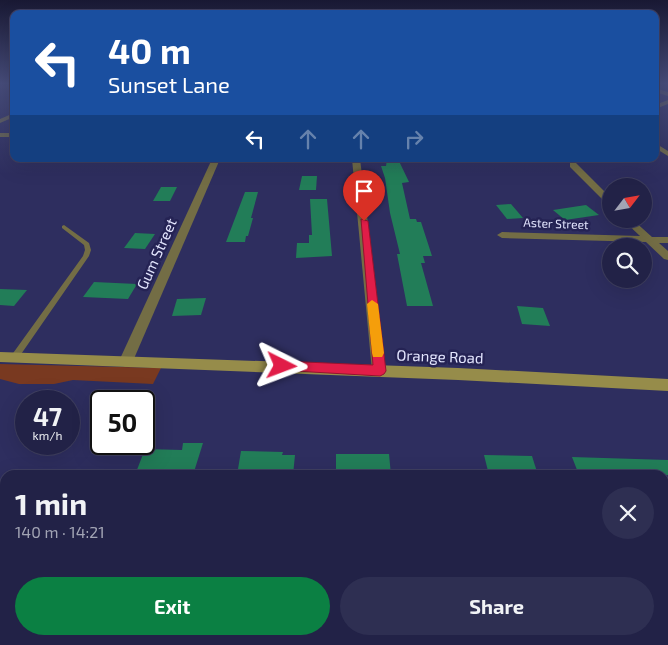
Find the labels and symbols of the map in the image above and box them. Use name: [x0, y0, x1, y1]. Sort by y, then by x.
pin: [343, 170, 385, 221]
north arrow: [602, 178, 652, 228]
street label: Gum Street: [132, 215, 180, 292]
street label: Aster Street: [523, 215, 589, 231]
position arrow: [255, 339, 307, 391]
street label: Orange Road: [396, 345, 484, 367]
speed limit sign: 50: [90, 390, 155, 455]

